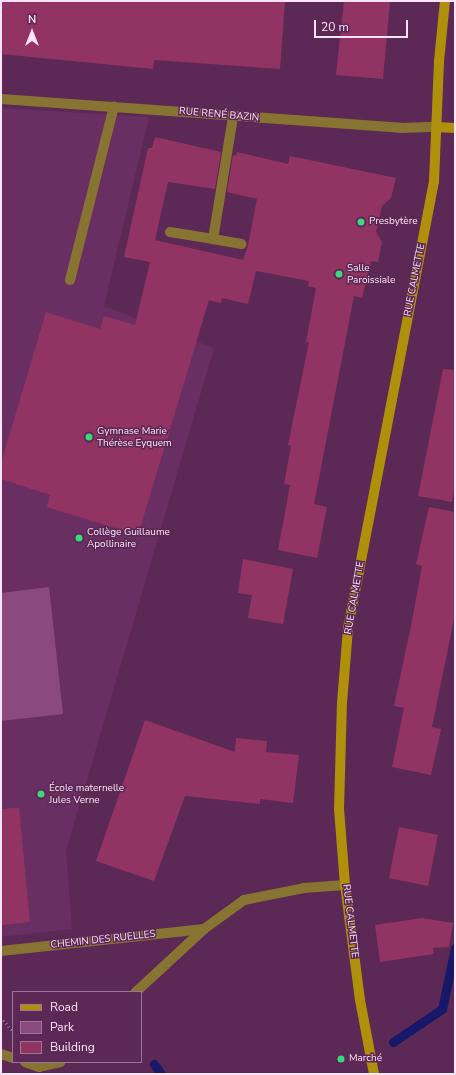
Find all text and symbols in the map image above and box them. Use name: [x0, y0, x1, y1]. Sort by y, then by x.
north arrow: [12, 12, 52, 52]
text: N: [28, 12, 36, 27]
scale bar: [316, 12, 410, 38]
text: 20 m: [321, 19, 349, 35]
street label: RUE RENÉ BAZIN: [178, 106, 260, 124]
place label: Presbytère: [369, 216, 417, 228]
marker: Presbytère: [356, 217, 366, 227]
street label: RUE CALMETTE: [402, 243, 428, 317]
place label: Salle Paroissiale: [347, 262, 395, 286]
marker: Salle Paroissiale: [334, 269, 344, 279]
place label: Gymnase Marie Thérèse Eyquem: [97, 425, 172, 448]
marker: Gymnase Marie Thérèse Eyquem: [84, 432, 94, 442]
place label: Collège Guillaume Apollinaire: [87, 526, 170, 550]
marker: Collège Guillaume Apollinaire: [74, 533, 84, 543]
street label: RUE CALMETTE: [343, 561, 367, 635]
place label: École maternelle Jules Verne: [49, 782, 124, 806]
marker: École maternelle Jules Verne: [36, 789, 46, 799]
street label: RUE CALMETTE: [340, 884, 360, 958]
street label: CHEMIN DES RUELLES: [50, 929, 156, 951]
legend: [12, 991, 142, 1063]
text: Road: [50, 999, 78, 1015]
text: Park: [50, 1019, 74, 1035]
text: Building: [50, 1039, 95, 1055]
place label: Marché: [349, 1053, 382, 1065]
marker: Marché: [336, 1054, 346, 1064]

